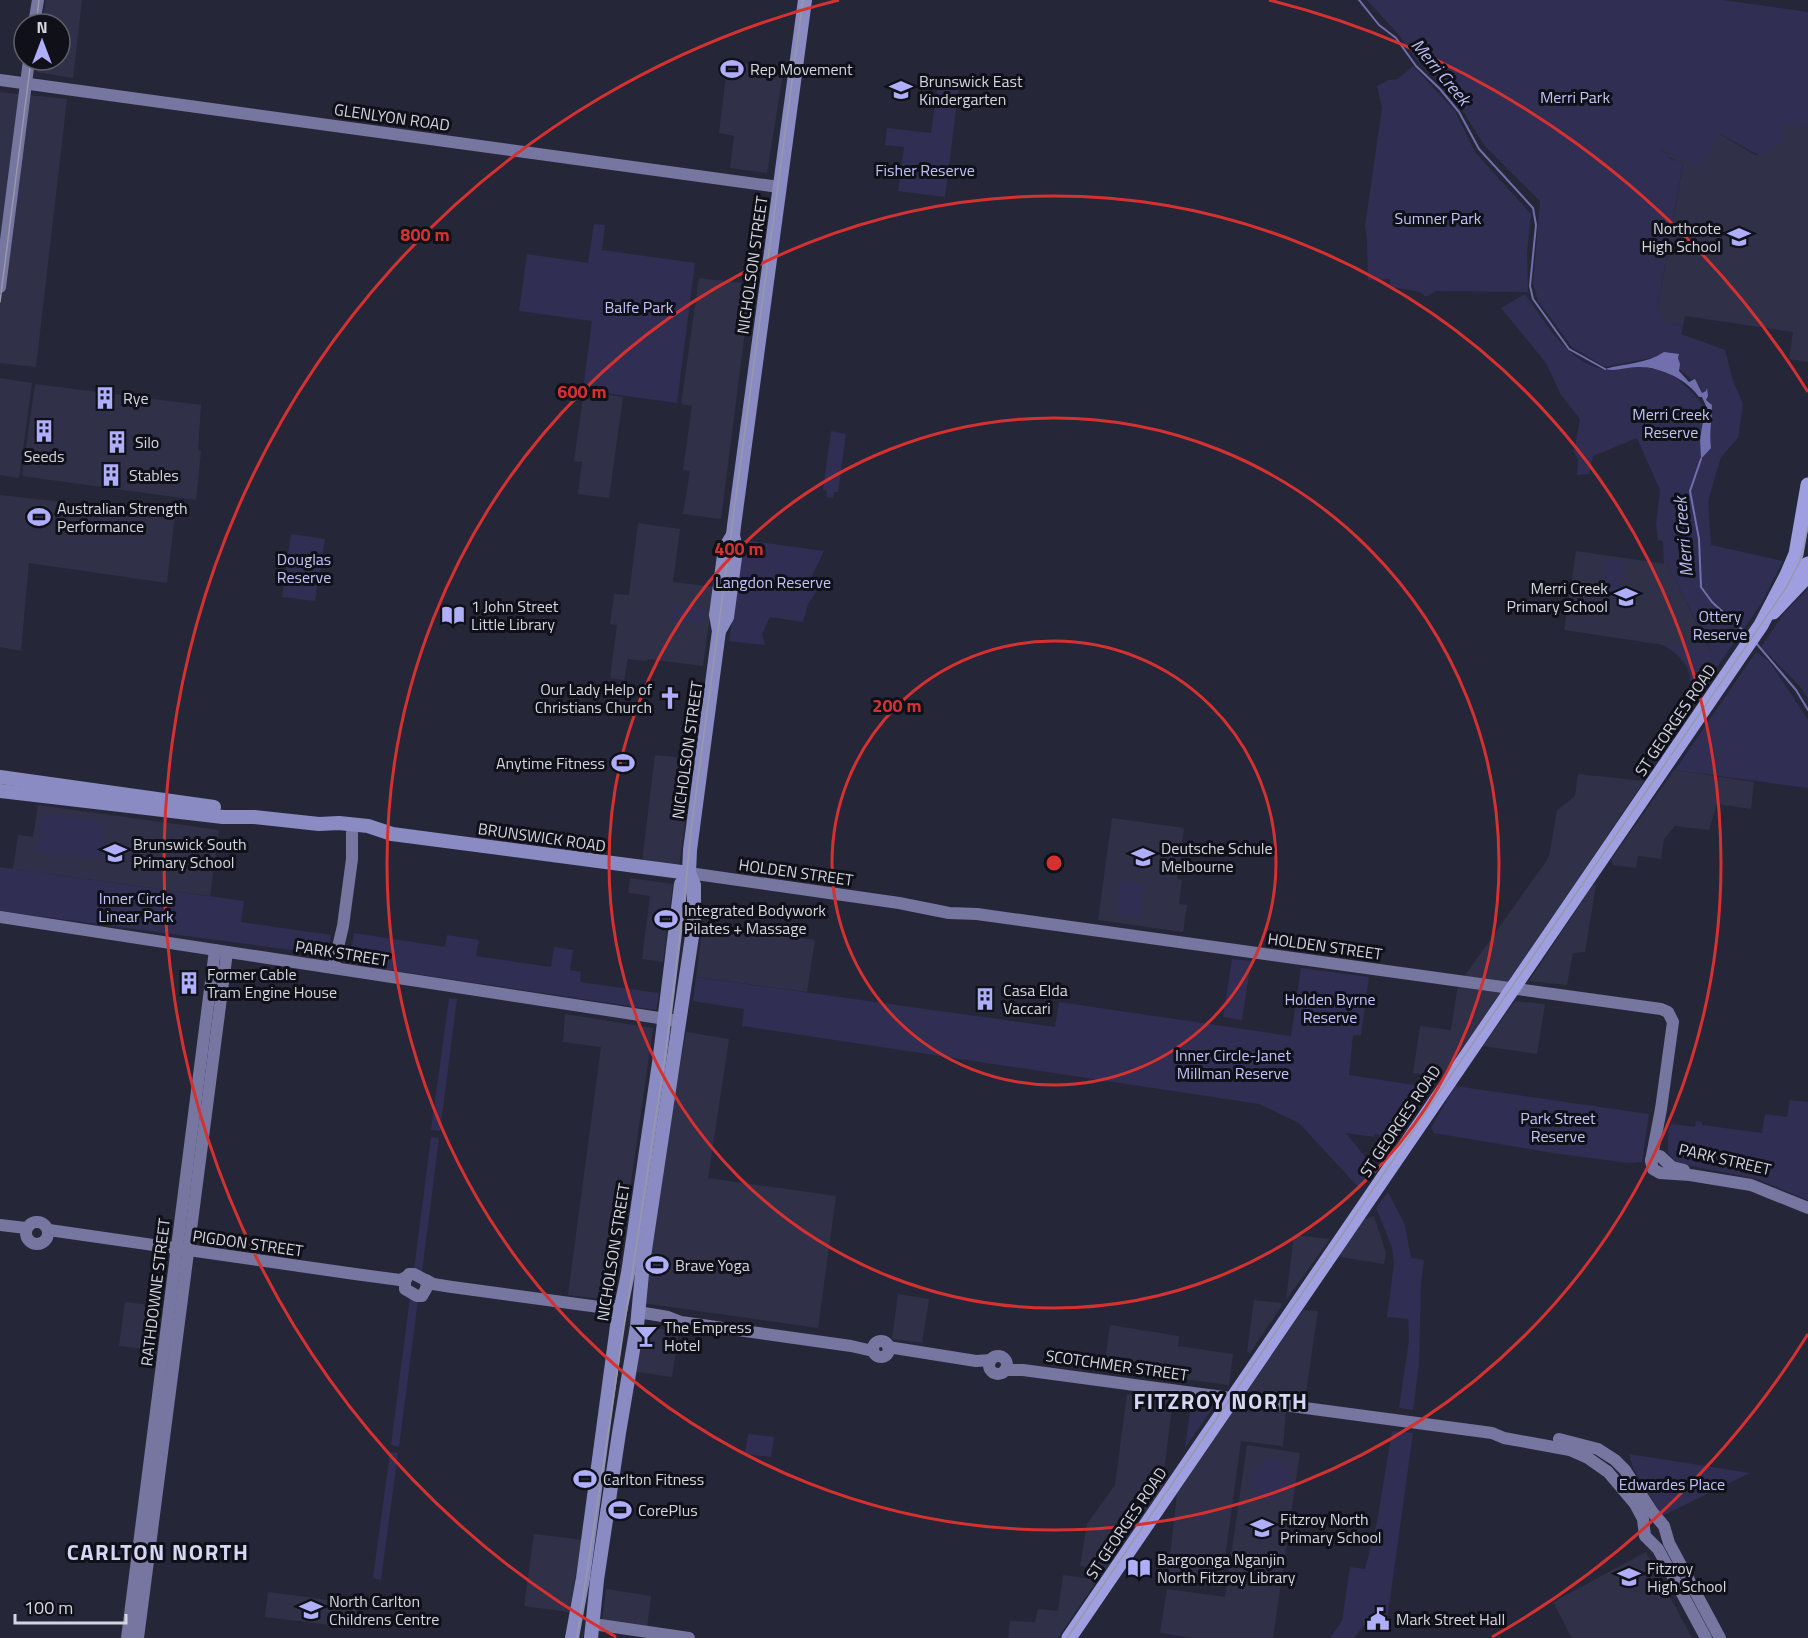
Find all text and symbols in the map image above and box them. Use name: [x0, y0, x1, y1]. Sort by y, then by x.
north arrow: [12, 12, 72, 72]
text: N: [36, 15, 48, 39]
water label: Merri Creek: [1405, 32, 1478, 113]
sports icon: Rep Movement: [719, 56, 745, 82]
place label: Rep Movement: [750, 57, 853, 81]
place label: Brunswick East Kindergarten: [919, 69, 1023, 111]
school or university icon: Brunswick East Kindergarten: [888, 77, 914, 103]
park label: Merri Park: [1540, 85, 1610, 109]
street label: GLENLYON ROAD: [333, 97, 451, 137]
park label: Fisher Reserve: [875, 158, 975, 182]
street label: NICHOLSON STREET: [730, 194, 774, 336]
park label: Sumner Park: [1395, 206, 1482, 230]
place label: Northcote High School: [1642, 216, 1721, 258]
text: 800 m: [400, 221, 450, 248]
school or university icon: Northcote High School: [1726, 224, 1752, 250]
park label: Balfe Park: [605, 295, 674, 319]
text: 600 m: [557, 378, 607, 405]
building icon: Rye: [92, 385, 118, 411]
place label: Rye: [123, 386, 149, 410]
park label: Merri Creek Reserve: [1632, 402, 1710, 444]
building icon: Seeds: [31, 418, 57, 444]
building icon: Silo: [104, 429, 130, 455]
place label: Silo: [135, 430, 159, 454]
place label: Seeds: [24, 444, 64, 468]
building icon: Stables: [98, 462, 124, 488]
place label: Stables: [129, 463, 179, 487]
water label: Merri Creek: [1666, 494, 1700, 578]
place label: Australian Strength Performance: [57, 496, 188, 538]
sports icon: Australian Strength Performance: [26, 504, 52, 530]
text: 400 m: [714, 535, 764, 562]
park label: Douglas Reserve: [277, 547, 331, 589]
park label: Langdon Reserve: [715, 570, 831, 594]
place label: Merri Creek Primary School: [1506, 576, 1608, 618]
school or university icon: Merri Creek Primary School: [1613, 584, 1639, 610]
place label: 1 John Street Little Library: [471, 594, 559, 636]
library icon: 1 John Street Little Library: [440, 602, 466, 628]
park label: Ottery Reserve: [1693, 604, 1747, 646]
street label: ST GEORGES ROAD: [1629, 659, 1721, 781]
place label: Our Lady Help of Christians Church: [535, 677, 653, 719]
street label: NICHOLSON STREET: [665, 679, 709, 821]
church icon: Our Lady Help of Christians Church: [657, 685, 683, 711]
text: 200 m: [872, 692, 922, 719]
sports icon: Anytime Fitness: [610, 750, 636, 776]
place label: Anytime Fitness: [496, 751, 605, 775]
street label: BRUNSWICK ROAD: [476, 816, 608, 858]
place label: Brunswick South Primary School: [133, 832, 247, 874]
place label: Deutsche Schule Melbourne: [1161, 836, 1273, 878]
school or university icon: Brunswick South Primary School: [102, 840, 128, 866]
school or university icon: Deutsche Schule Melbourne: [1130, 844, 1156, 870]
street label: HOLDEN STREET: [737, 852, 855, 892]
centre of rings: [1044, 853, 1064, 873]
park label: Inner Circle Linear Park: [98, 886, 174, 928]
place label: Integrated Bodywork Pilates + Massage: [684, 898, 826, 940]
sports icon: Integrated Bodywork Pilates + Massage: [653, 906, 679, 932]
street label: HOLDEN STREET: [1266, 926, 1384, 966]
street label: PARK STREET: [294, 934, 391, 972]
place label: Former Cable Tram Engine House: [207, 962, 337, 1004]
building icon: Former Cable Tram Engine House: [176, 970, 202, 996]
place label: Casa Elda Vaccari: [1003, 978, 1068, 1020]
building icon: Casa Elda Vaccari: [972, 986, 998, 1012]
park label: Holden Byrne Reserve: [1284, 987, 1376, 1029]
park label: Inner Circle-Janet Millman Reserve: [1175, 1043, 1291, 1085]
street label: ST GEORGES ROAD: [1354, 1060, 1446, 1182]
park label: Park Street Reserve: [1520, 1106, 1596, 1148]
street label: PARK STREET: [1676, 1137, 1774, 1181]
street label: NICHOLSON STREET: [590, 1181, 636, 1323]
street label: RATHDOWNE STREET: [134, 1216, 176, 1367]
street label: PIGDON STREET: [191, 1223, 305, 1263]
sports icon: Brave Yoga: [644, 1252, 670, 1278]
place label: Brave Yoga: [675, 1253, 750, 1277]
place label: The Empress Hotel: [664, 1315, 752, 1357]
bar icon: The Empress Hotel: [633, 1323, 659, 1349]
street label: SCOTCHMER STREET: [1044, 1343, 1190, 1387]
district label: FITZROY NORTH: [1134, 1384, 1308, 1418]
street label: ST GEORGES ROAD: [1080, 1462, 1172, 1584]
sports icon: Carlton Fitness: [572, 1466, 598, 1492]
place label: Carlton Fitness: [603, 1467, 704, 1491]
park label: Edwardes Place: [1619, 1472, 1725, 1496]
sports icon: CorePlus: [607, 1497, 633, 1523]
place label: CorePlus: [638, 1498, 698, 1522]
place label: Fitzroy North Primary School: [1280, 1507, 1382, 1549]
school or university icon: Fitzroy North Primary School: [1249, 1515, 1275, 1541]
district label: CARLTON NORTH: [67, 1535, 249, 1569]
place label: Bargoonga Nganjin North Fitzroy Library: [1157, 1547, 1296, 1589]
library icon: Bargoonga Nganjin North Fitzroy Library: [1126, 1555, 1152, 1581]
place label: Fitzroy High School: [1647, 1556, 1726, 1598]
school or university icon: Fitzroy High School: [1616, 1564, 1642, 1590]
scale bar: [15, 1587, 126, 1625]
place label: North Carlton Childrens Centre: [329, 1589, 439, 1631]
text: 100 m: [24, 1594, 73, 1621]
school or university icon: North Carlton Childrens Centre: [298, 1597, 324, 1623]
public building icon: Mark Street Hall: [1365, 1606, 1391, 1632]
place label: Mark Street Hall: [1396, 1607, 1505, 1631]

